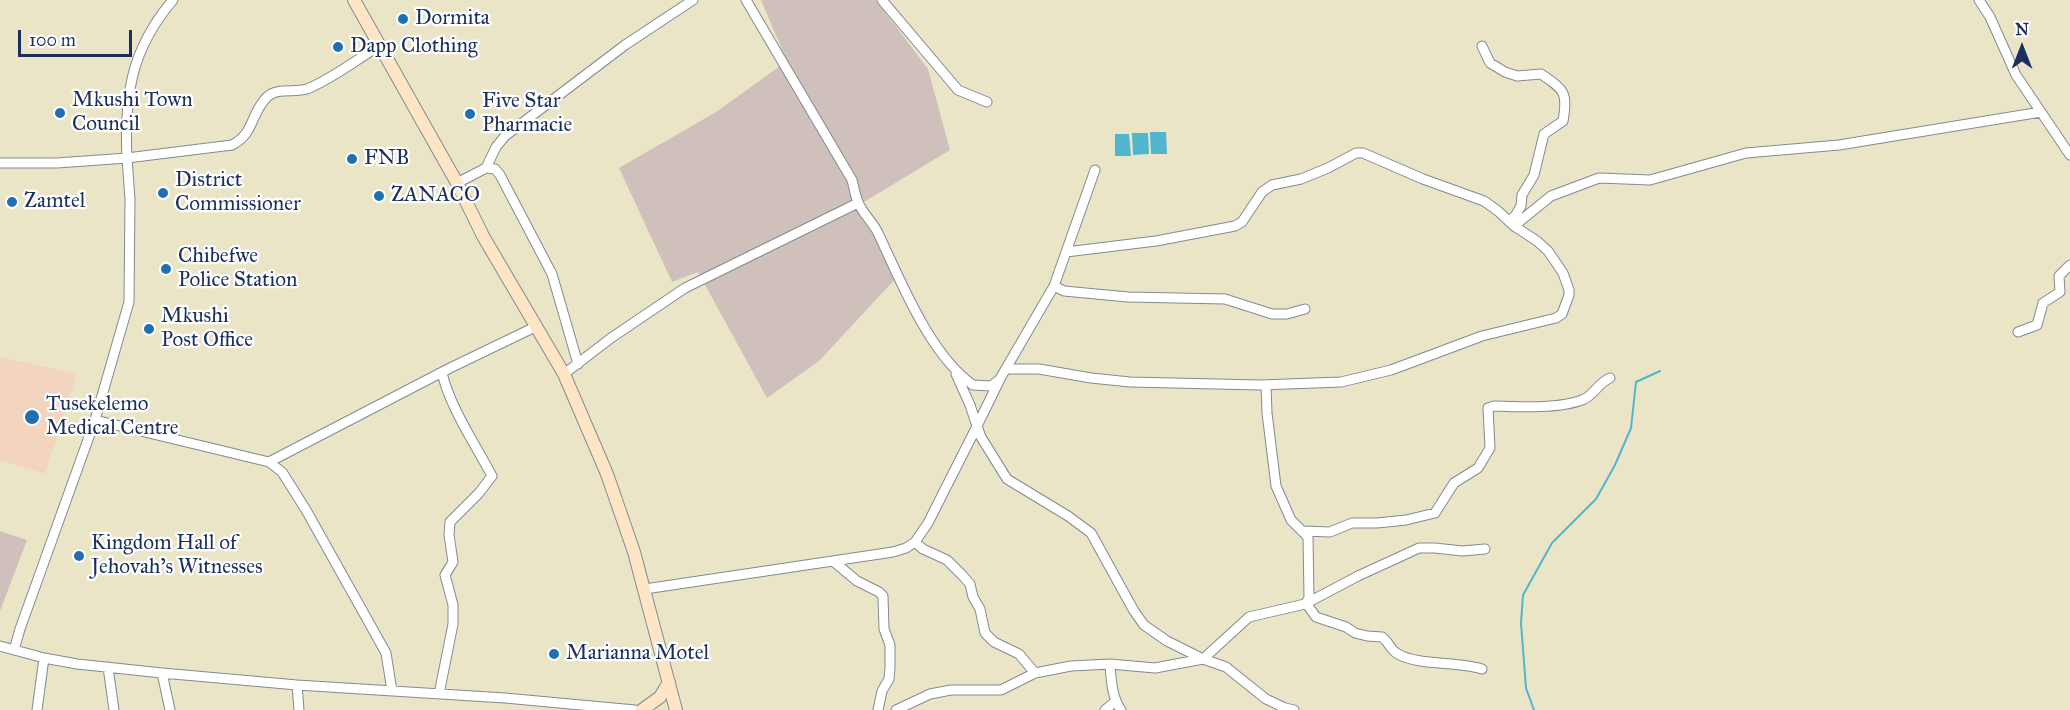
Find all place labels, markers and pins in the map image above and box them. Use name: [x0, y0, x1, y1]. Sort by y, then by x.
place label: Dormita: [415, 6, 490, 32]
marker: Dormita: [396, 12, 410, 26]
place label: Dapp Clothing: [350, 34, 478, 60]
marker: Dapp Clothing: [331, 40, 345, 54]
place label: Mkushi Town Council: [72, 88, 193, 138]
place label: Five Star Pharmacie: [482, 89, 572, 139]
marker: Mkushi Town Council: [53, 106, 67, 120]
marker: Five Star Pharmacie: [463, 107, 477, 121]
place label: FNB: [364, 146, 409, 172]
marker: FNB: [345, 152, 359, 166]
place label: District Commissioner: [175, 168, 301, 218]
place label: ZANACO: [391, 183, 480, 209]
marker: District Commissioner: [156, 186, 170, 200]
place label: Zamtel: [24, 189, 85, 215]
marker: ZANACO: [372, 189, 386, 203]
marker: Zamtel: [5, 195, 19, 209]
place label: Chibefwe Police Station: [178, 244, 297, 294]
marker: Chibefwe Police Station: [159, 262, 173, 276]
place label: Mkushi Post Office: [161, 304, 253, 354]
marker: Mkushi Post Office: [142, 322, 156, 336]
place label: Tusekelemo Medical Centre: [46, 392, 179, 442]
marker: Tusekelemo Medical Centre: [23, 408, 41, 426]
place label: Kingdom Hall of Jehovah's Witnesses: [91, 531, 263, 581]
marker: Kingdom Hall of Jehovah's Witnesses: [72, 549, 86, 563]
place label: Marianna Motel: [566, 641, 709, 667]
marker: Marianna Motel: [547, 647, 561, 661]

